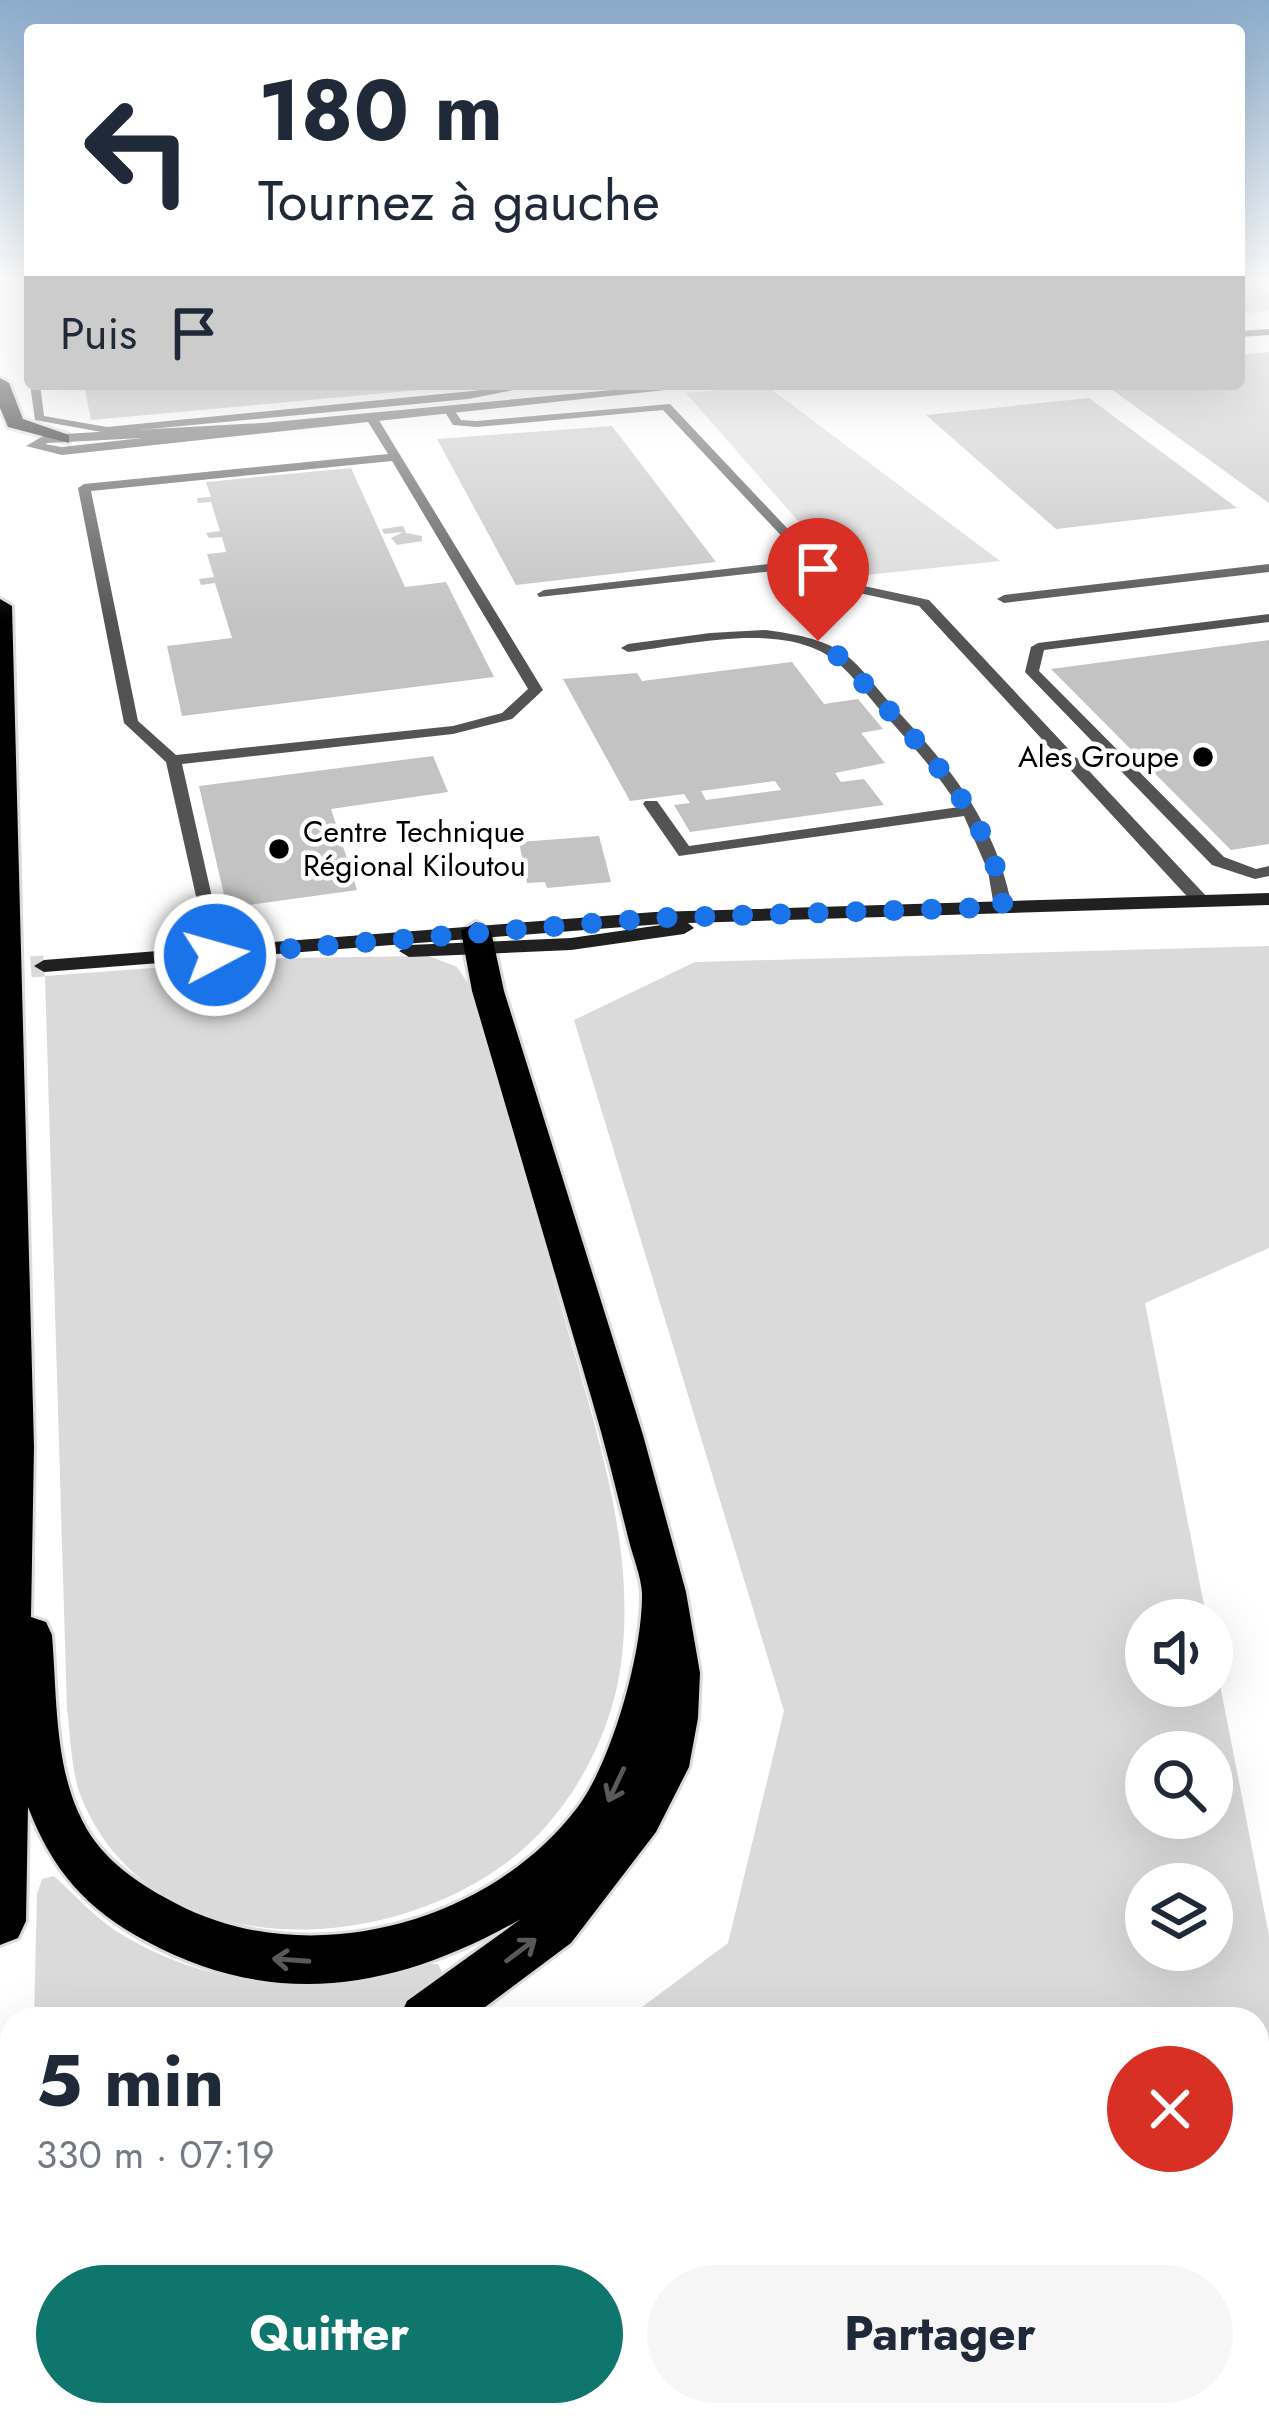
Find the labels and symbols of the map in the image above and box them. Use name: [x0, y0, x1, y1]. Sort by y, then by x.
pin: [767, 518, 869, 641]
place label: Ales Groupe: [1018, 735, 1179, 778]
marker: Ales Groupe: [1190, 744, 1216, 770]
place label: Centre Technique Régional Kiloutou: [303, 810, 526, 887]
marker: Centre Technique Régional Kiloutou: [266, 836, 292, 862]
position arrow: [152, 892, 278, 1018]
one-way arrow: [604, 1766, 626, 1802]
one-way arrow: [504, 1937, 537, 1963]
one-way arrow: [272, 1949, 311, 1972]

